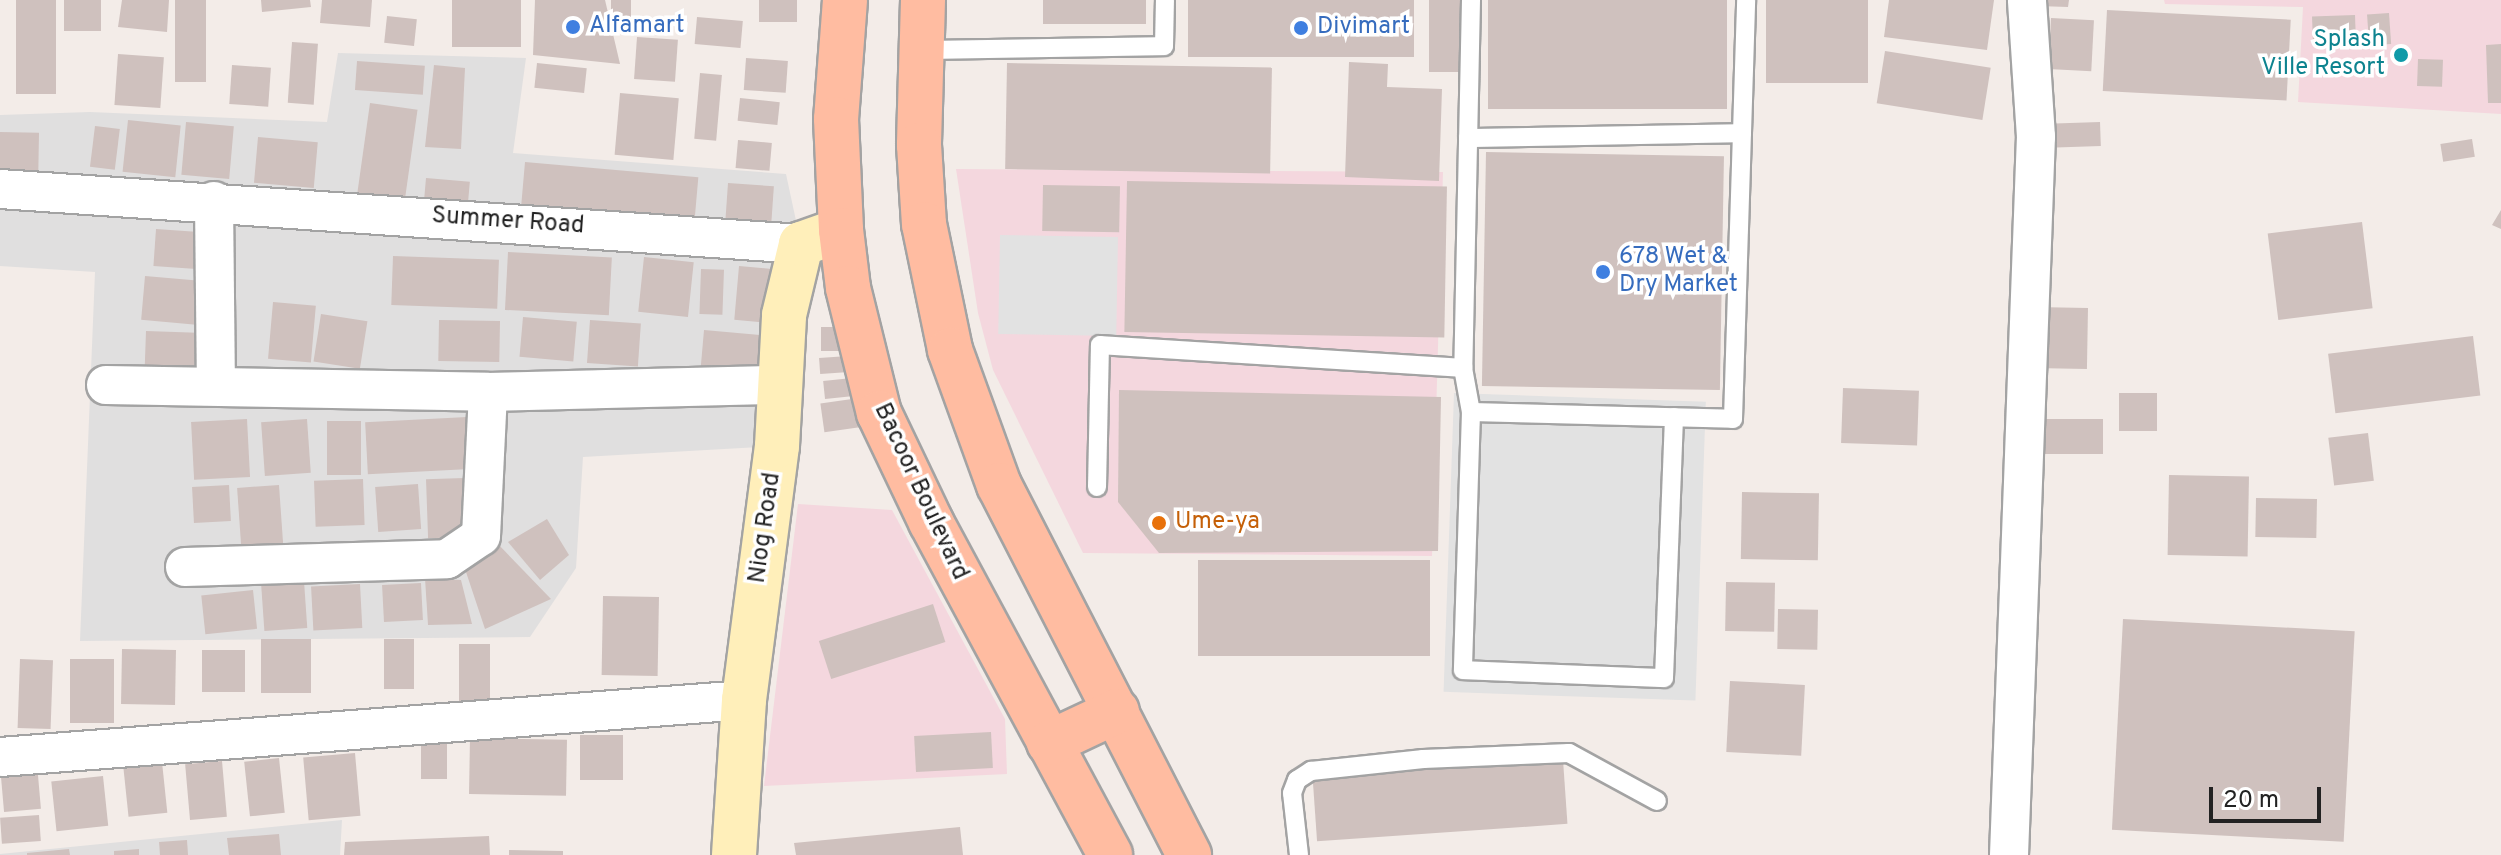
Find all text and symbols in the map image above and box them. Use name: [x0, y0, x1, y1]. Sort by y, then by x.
place label: Alfamart: [589, 13, 685, 41]
place label: Divimart: [1317, 14, 1410, 42]
marker: Alfamart: [564, 18, 582, 36]
marker: Divimart: [1292, 19, 1310, 37]
place label: Splash Ville Resort: [2261, 27, 2385, 83]
marker: Splash Ville Resort: [2392, 46, 2410, 64]
street label: Summer Road: [431, 202, 585, 242]
place label: 678 Wet & Dry Market: [1619, 244, 1738, 300]
marker: 678 Wet & Dry Market: [1594, 263, 1612, 281]
street label: Bacoor Boulevard: [866, 399, 974, 585]
street label: Niog Road: [744, 471, 788, 585]
place label: Ume-ya: [1175, 509, 1260, 537]
marker: Ume-ya: [1150, 514, 1168, 532]
scale bar: [2213, 771, 2325, 821]
text: 20 m: [2223, 786, 2279, 816]

